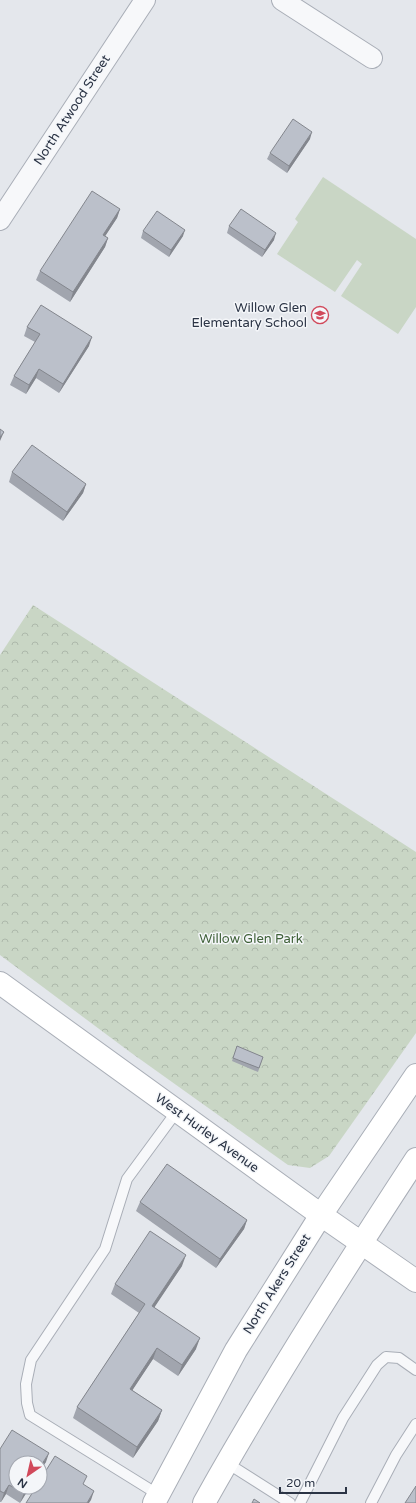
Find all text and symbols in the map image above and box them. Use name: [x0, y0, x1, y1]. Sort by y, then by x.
street label: North Atwood Street: [30, 52, 114, 168]
place label: Willow Glen Elementary School: [192, 300, 307, 331]
school or university icon: Willow Glen Elementary School: [310, 305, 330, 325]
park label: Willow Glen Park: [199, 931, 303, 947]
street label: West Hurley Avenue: [152, 1090, 262, 1176]
street label: North Akers Street: [240, 1231, 314, 1337]
north arrow: [8, 1455, 48, 1495]
scale bar: [280, 1469, 346, 1495]
text: N: [15, 1475, 30, 1491]
text: 20 m: [286, 1476, 315, 1490]

